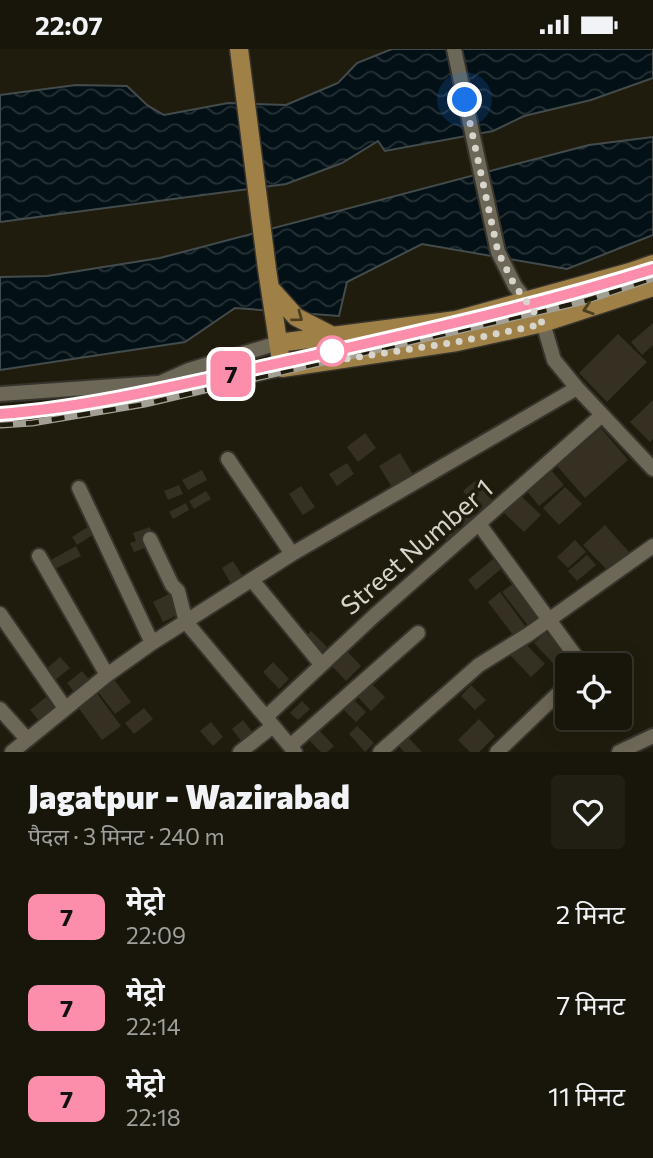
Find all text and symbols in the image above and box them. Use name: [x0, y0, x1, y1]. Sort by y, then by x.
text: 22:07: [35, 9, 103, 40]
your location: [447, 82, 482, 117]
one-way arrow: [583, 300, 595, 315]
one-way arrow: [290, 309, 303, 321]
unlabelled marker: [317, 336, 347, 366]
line badge: 7: [208, 351, 254, 397]
text: 7: [224, 359, 238, 388]
street label: Street Number 1: [334, 472, 498, 620]
map controls: [555, 653, 632, 730]
button: locate: [555, 653, 632, 730]
text: Jagatpur - Wazirabad: [28, 775, 350, 816]
button: heart: [551, 775, 625, 849]
text: पैदल · 3 मिनट · 240 m: [28, 822, 225, 850]
text: मेट्रो: [126, 884, 165, 915]
text: 2 मिनट: [556, 898, 625, 929]
text: 7: [60, 902, 73, 931]
text: 22:09: [126, 921, 186, 949]
text: मेट्रो: [126, 975, 165, 1006]
text: 7 मिनट: [556, 989, 625, 1020]
text: 7: [60, 993, 73, 1022]
text: 22:14: [126, 1012, 181, 1040]
text: मेट्रो: [126, 1066, 165, 1097]
text: 11 मिनट: [548, 1080, 625, 1111]
text: 7: [60, 1084, 73, 1113]
text: 22:18: [126, 1103, 181, 1131]

